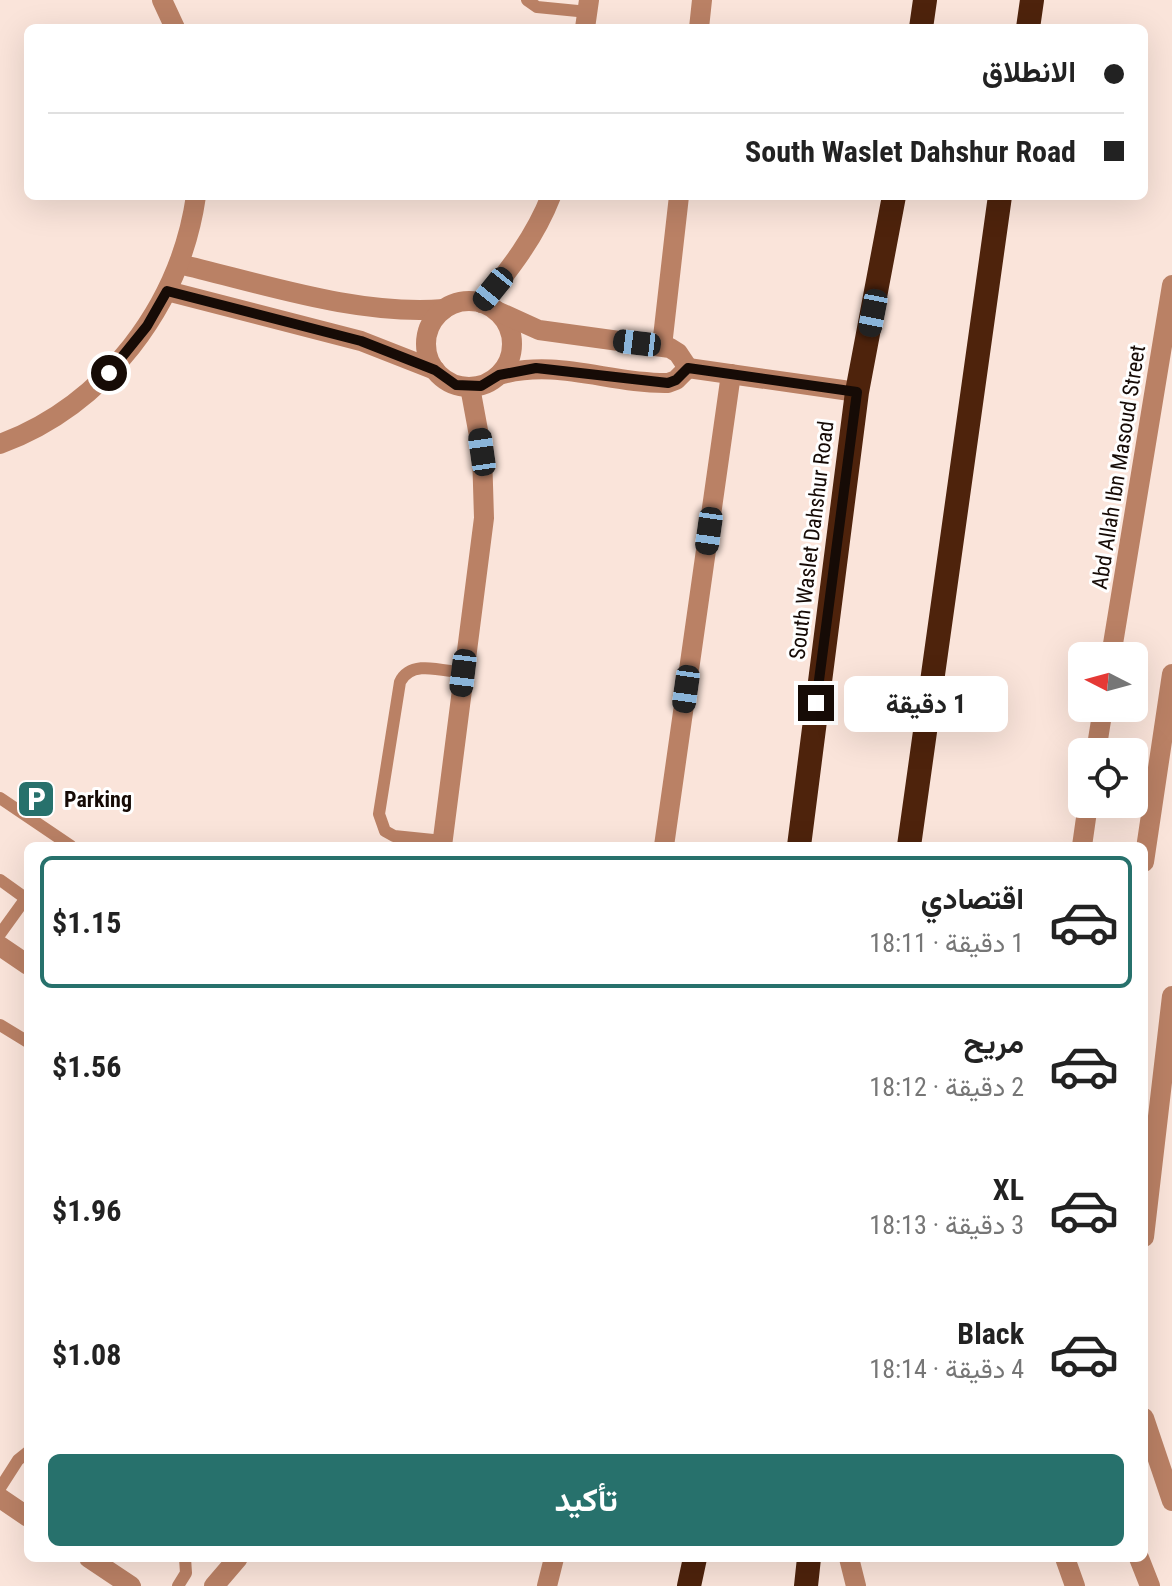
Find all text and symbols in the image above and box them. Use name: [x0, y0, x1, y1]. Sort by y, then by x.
text: الانطلاق: [982, 54, 1076, 89]
text: South Waslet Dahshur Road: [745, 134, 1076, 169]
car: [469, 263, 517, 315]
car: [857, 287, 889, 339]
car: [612, 328, 662, 358]
street label: Abd Allah Ibn Masoud Street: [1087, 343, 1150, 591]
route start: [91, 355, 127, 391]
street label: South Waslet Dahshur Road: [784, 419, 839, 661]
car: [467, 427, 497, 477]
car: [694, 506, 724, 556]
north arrow: [1068, 642, 1148, 722]
map controls: [1068, 642, 1148, 818]
car: [448, 648, 478, 698]
car: [671, 664, 701, 714]
callout: 1 دقيقة: [844, 675, 1008, 731]
route end: [798, 685, 834, 721]
text: 1 دقيقة: [886, 689, 966, 719]
button: locate: [1068, 738, 1148, 818]
parking icon: Parking: [15, 778, 57, 820]
place label: Parking: [64, 787, 132, 812]
text: اقتصادي: [921, 881, 1024, 916]
icon: car: [1048, 886, 1120, 958]
text: $1.15: [52, 905, 121, 940]
text: 1 دقيقة · 18:11: [869, 928, 1024, 958]
text: مريح: [964, 1025, 1024, 1060]
icon: car: [1048, 1030, 1120, 1102]
text: $1.56: [52, 1049, 121, 1084]
text: 2 دقيقة · 18:12: [869, 1072, 1024, 1102]
text: XL: [993, 1172, 1024, 1207]
icon: car: [1048, 1174, 1120, 1246]
text: $1.96: [52, 1193, 121, 1228]
text: 3 دقيقة · 18:13: [869, 1210, 1024, 1240]
text: Black: [957, 1316, 1024, 1351]
icon: car: [1048, 1318, 1120, 1390]
text: $1.08: [52, 1337, 121, 1372]
text: 4 دقيقة · 18:14: [869, 1354, 1024, 1384]
button: تأكيد: [48, 1454, 1124, 1546]

